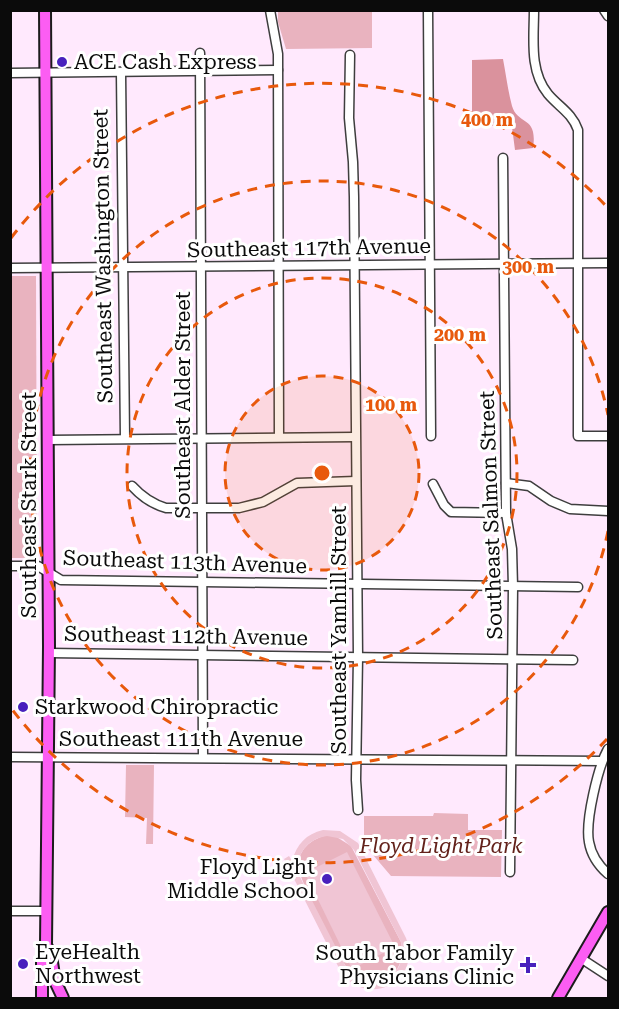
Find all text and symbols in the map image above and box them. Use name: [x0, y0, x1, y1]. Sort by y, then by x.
place label: ACE Cash Express: [74, 50, 256, 74]
marker: ACE Cash Express: [55, 55, 69, 69]
street label: Southeast Washington Street: [88, 109, 118, 403]
text: 400 m: [461, 109, 514, 130]
street label: Southeast 117th Avenue: [187, 234, 431, 262]
text: 300 m: [502, 256, 555, 277]
street label: Southeast Alder Street: [171, 291, 195, 519]
text: 200 m: [434, 324, 487, 345]
street label: Southeast Salmon Street: [475, 390, 507, 640]
street label: Southeast Stark Street: [17, 392, 41, 618]
text: 100 m: [365, 394, 418, 415]
centre of rings: [312, 463, 332, 483]
street label: Southeast Yamhill Street: [327, 506, 351, 754]
street label: Southeast 113th Avenue: [63, 546, 307, 578]
street label: Southeast 112th Avenue: [64, 622, 308, 650]
place label: Starkwood Chiropractic: [35, 695, 279, 719]
marker: Starkwood Chiropractic: [16, 700, 30, 714]
street label: Southeast 111th Avenue: [59, 727, 303, 751]
park label: Floyd Light Park: [358, 834, 523, 858]
place label: Floyd Light Middle School: [167, 855, 316, 903]
marker: Floyd Light Middle School: [320, 872, 334, 886]
place label: EyeHealth Northwest: [35, 940, 141, 988]
place label: South Tabor Family Physicians Clinic: [316, 941, 515, 989]
marker: South Tabor Family Physicians Clinic: [519, 956, 537, 974]
marker: EyeHealth Northwest: [16, 957, 30, 971]

